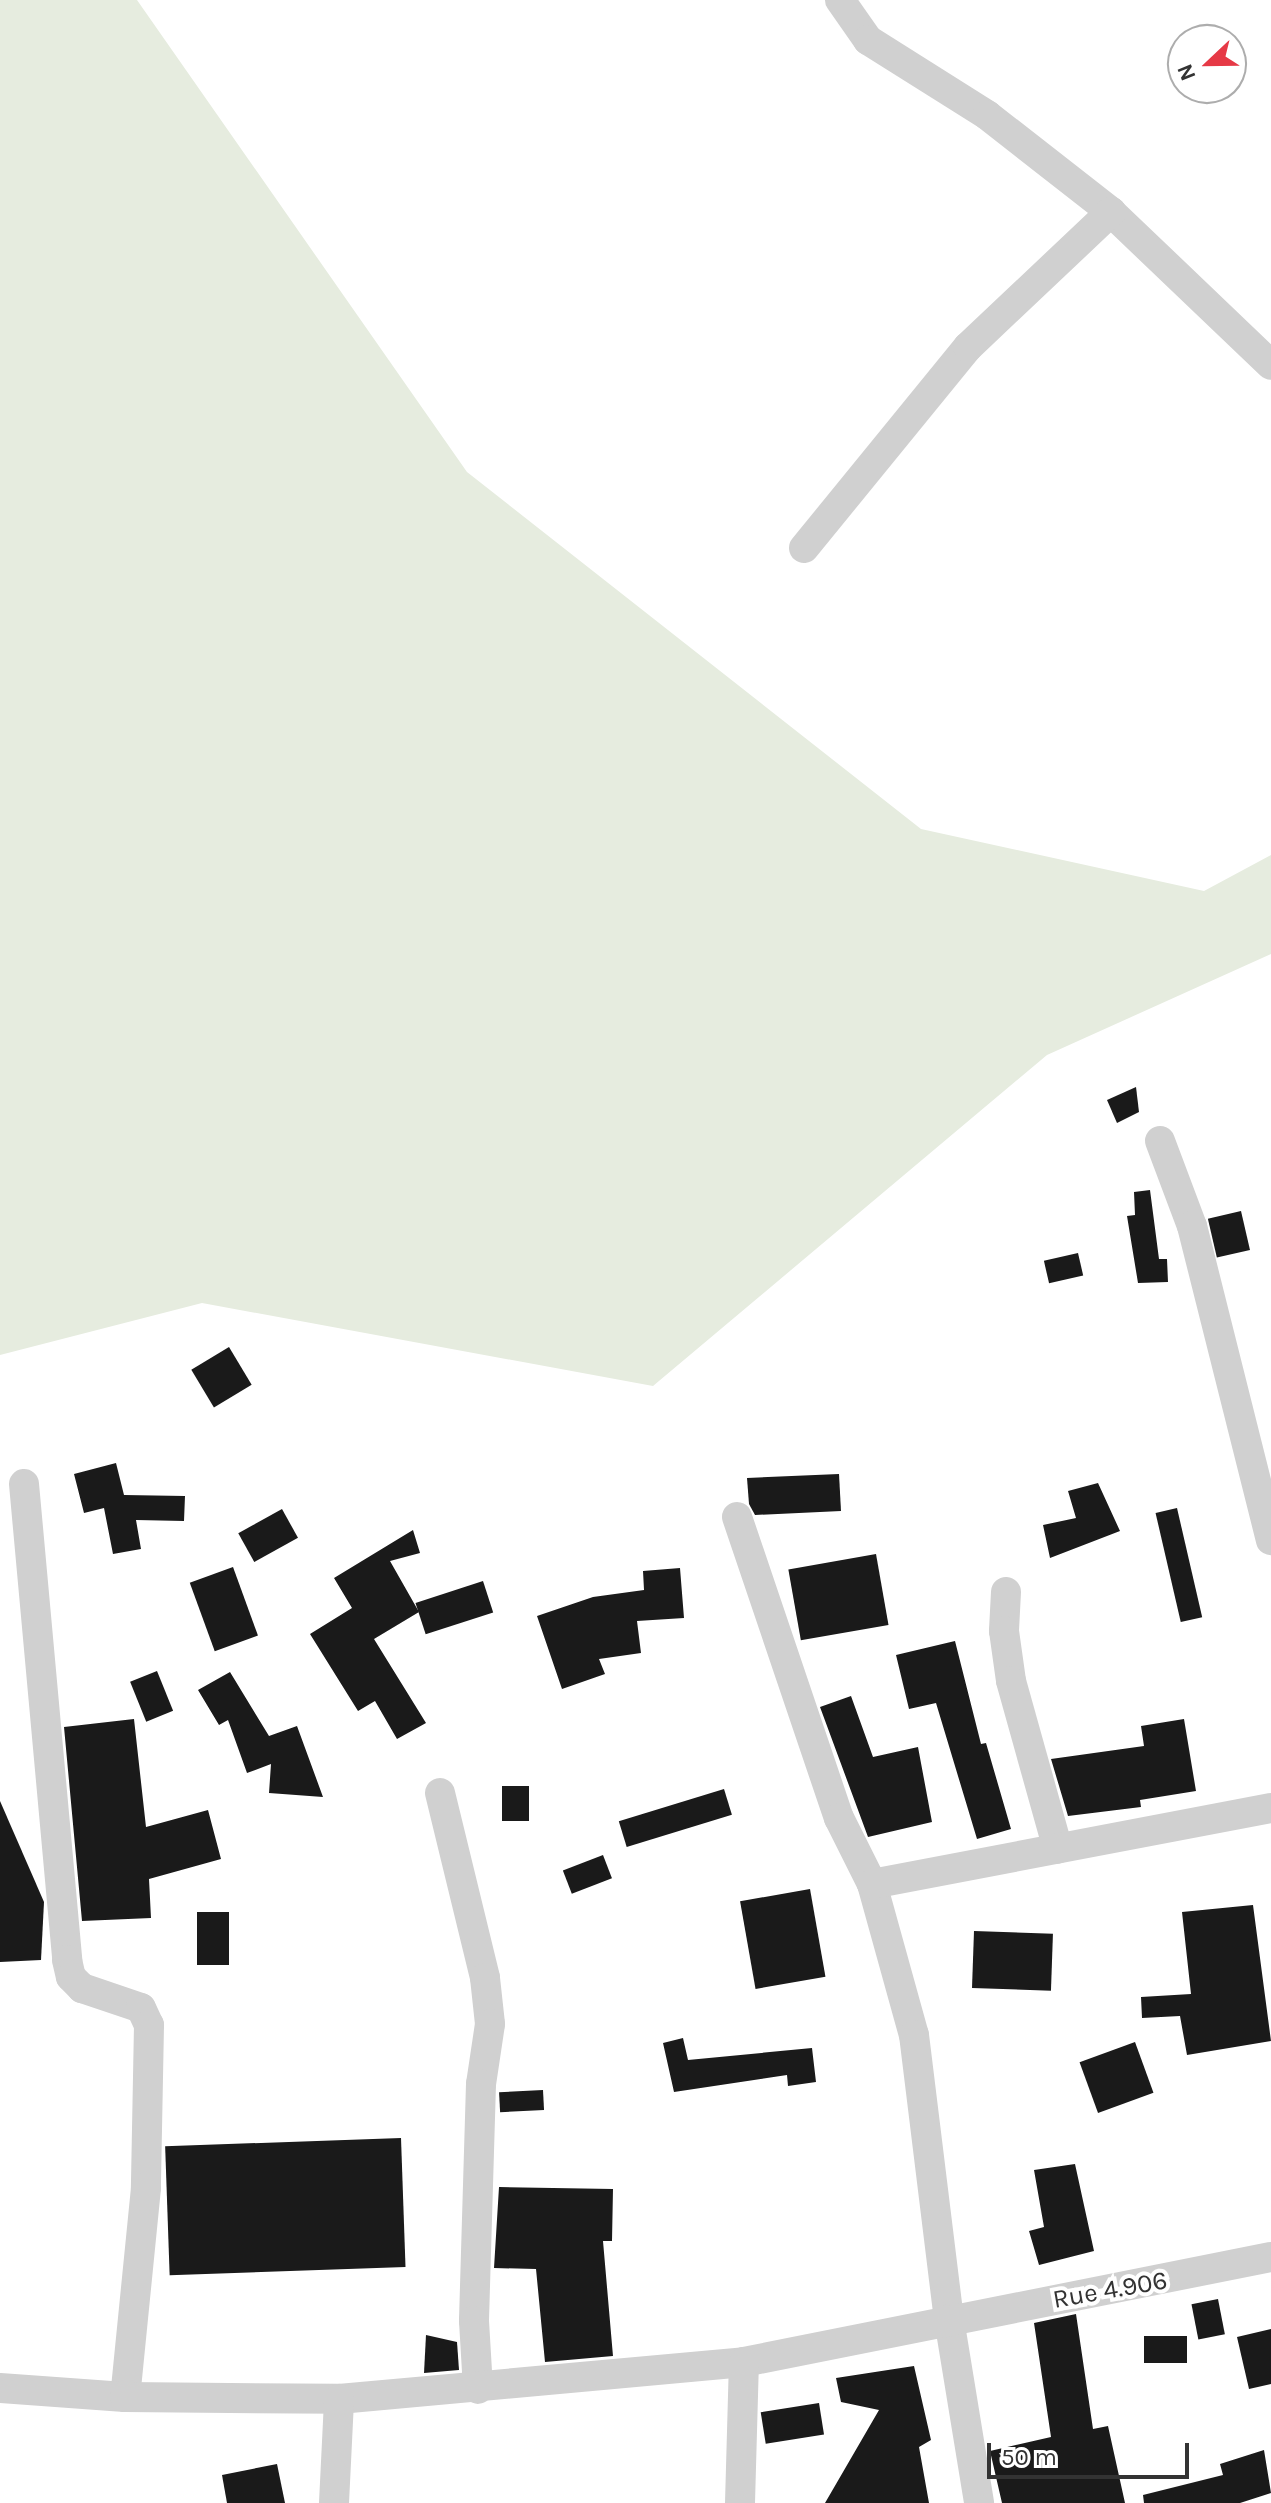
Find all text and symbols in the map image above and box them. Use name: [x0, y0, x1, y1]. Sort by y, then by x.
north arrow: [1167, 24, 1247, 104]
text: N: [1172, 60, 1202, 84]
street label: Rue 4.906: [1050, 2265, 1170, 2315]
scale bar: [991, 2427, 1193, 2477]
text: 50 m: [1001, 2443, 1057, 2471]

